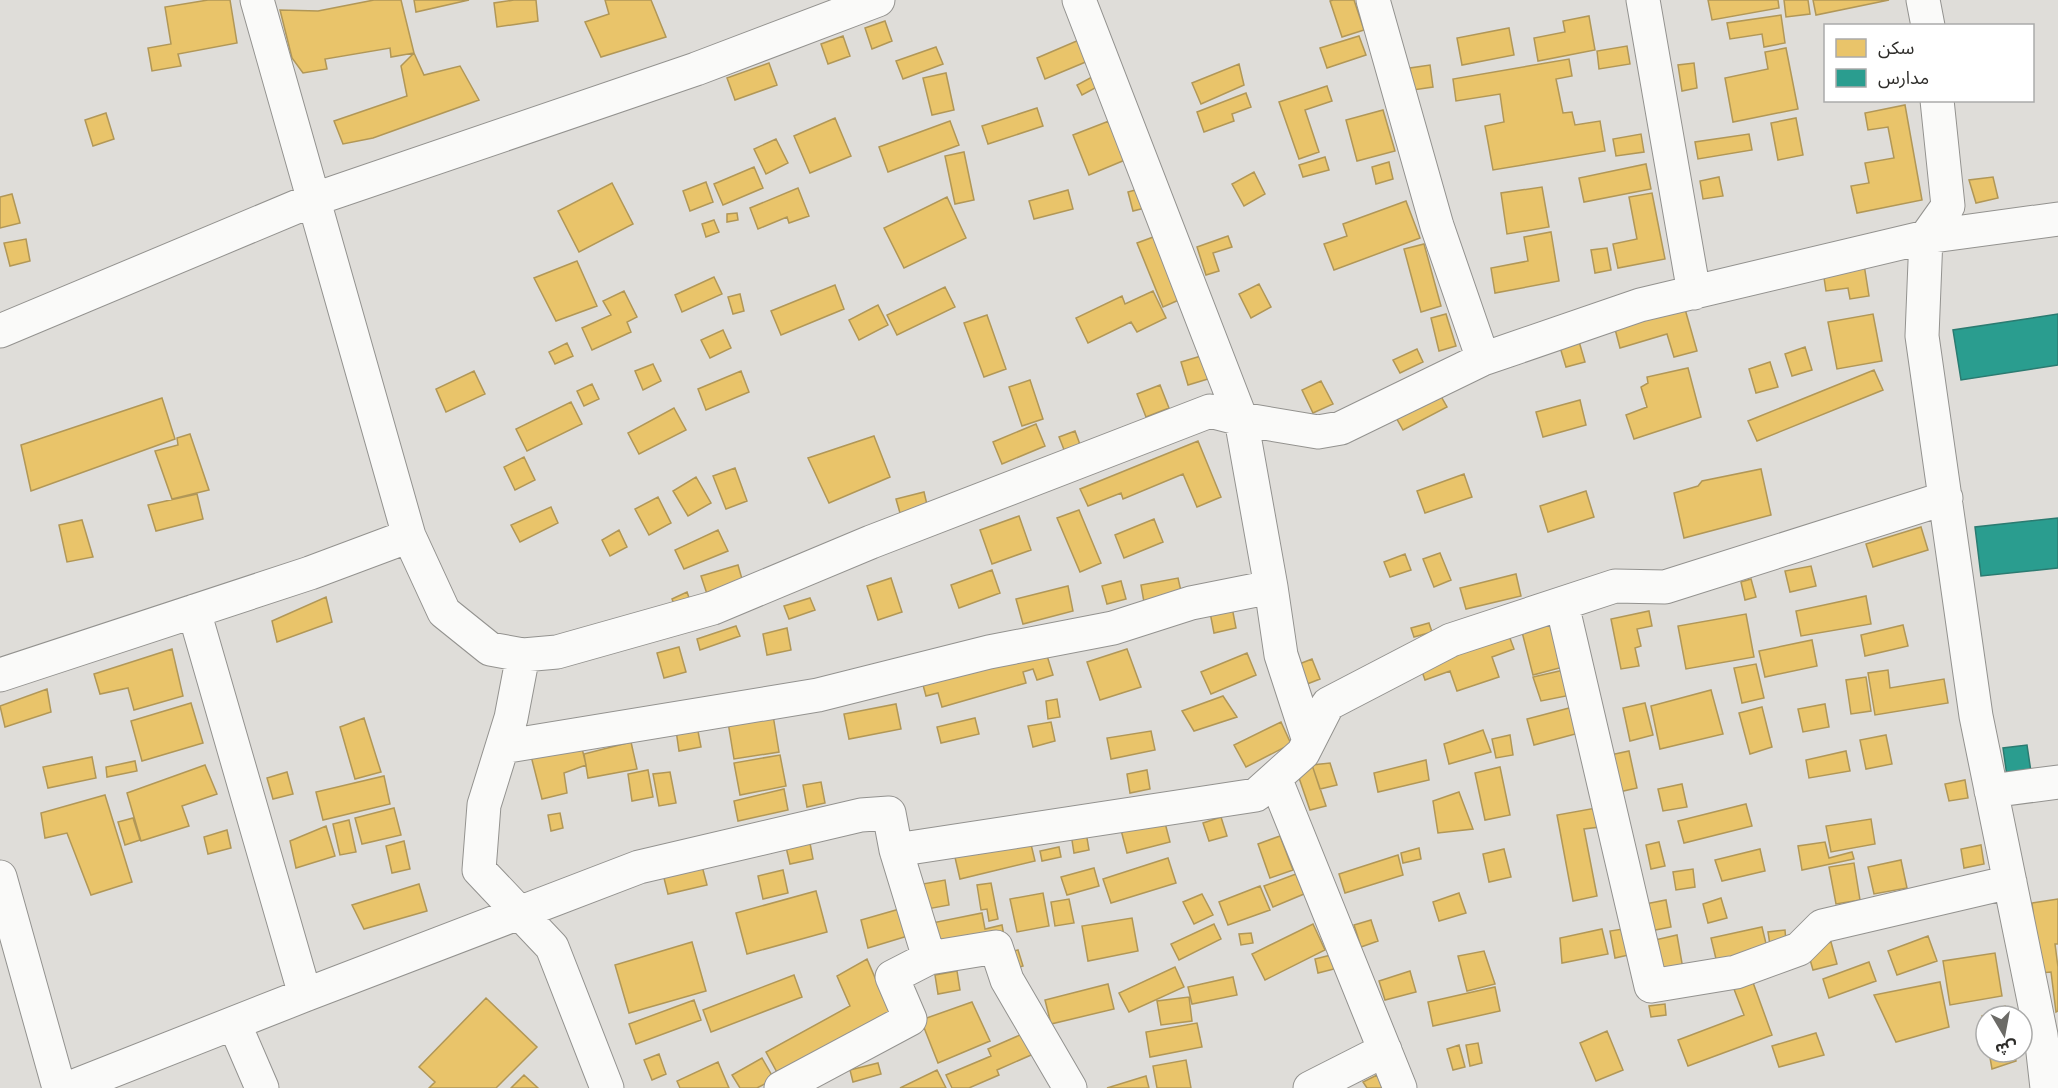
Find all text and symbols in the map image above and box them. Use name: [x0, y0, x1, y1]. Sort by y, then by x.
legend: [1824, 24, 2034, 102]
text: سكن: [1878, 33, 1914, 60]
text: مدارس: [1878, 63, 1929, 90]
north arrow: [1974, 1004, 2034, 1064]
text: ش: [1994, 1036, 2020, 1063]

